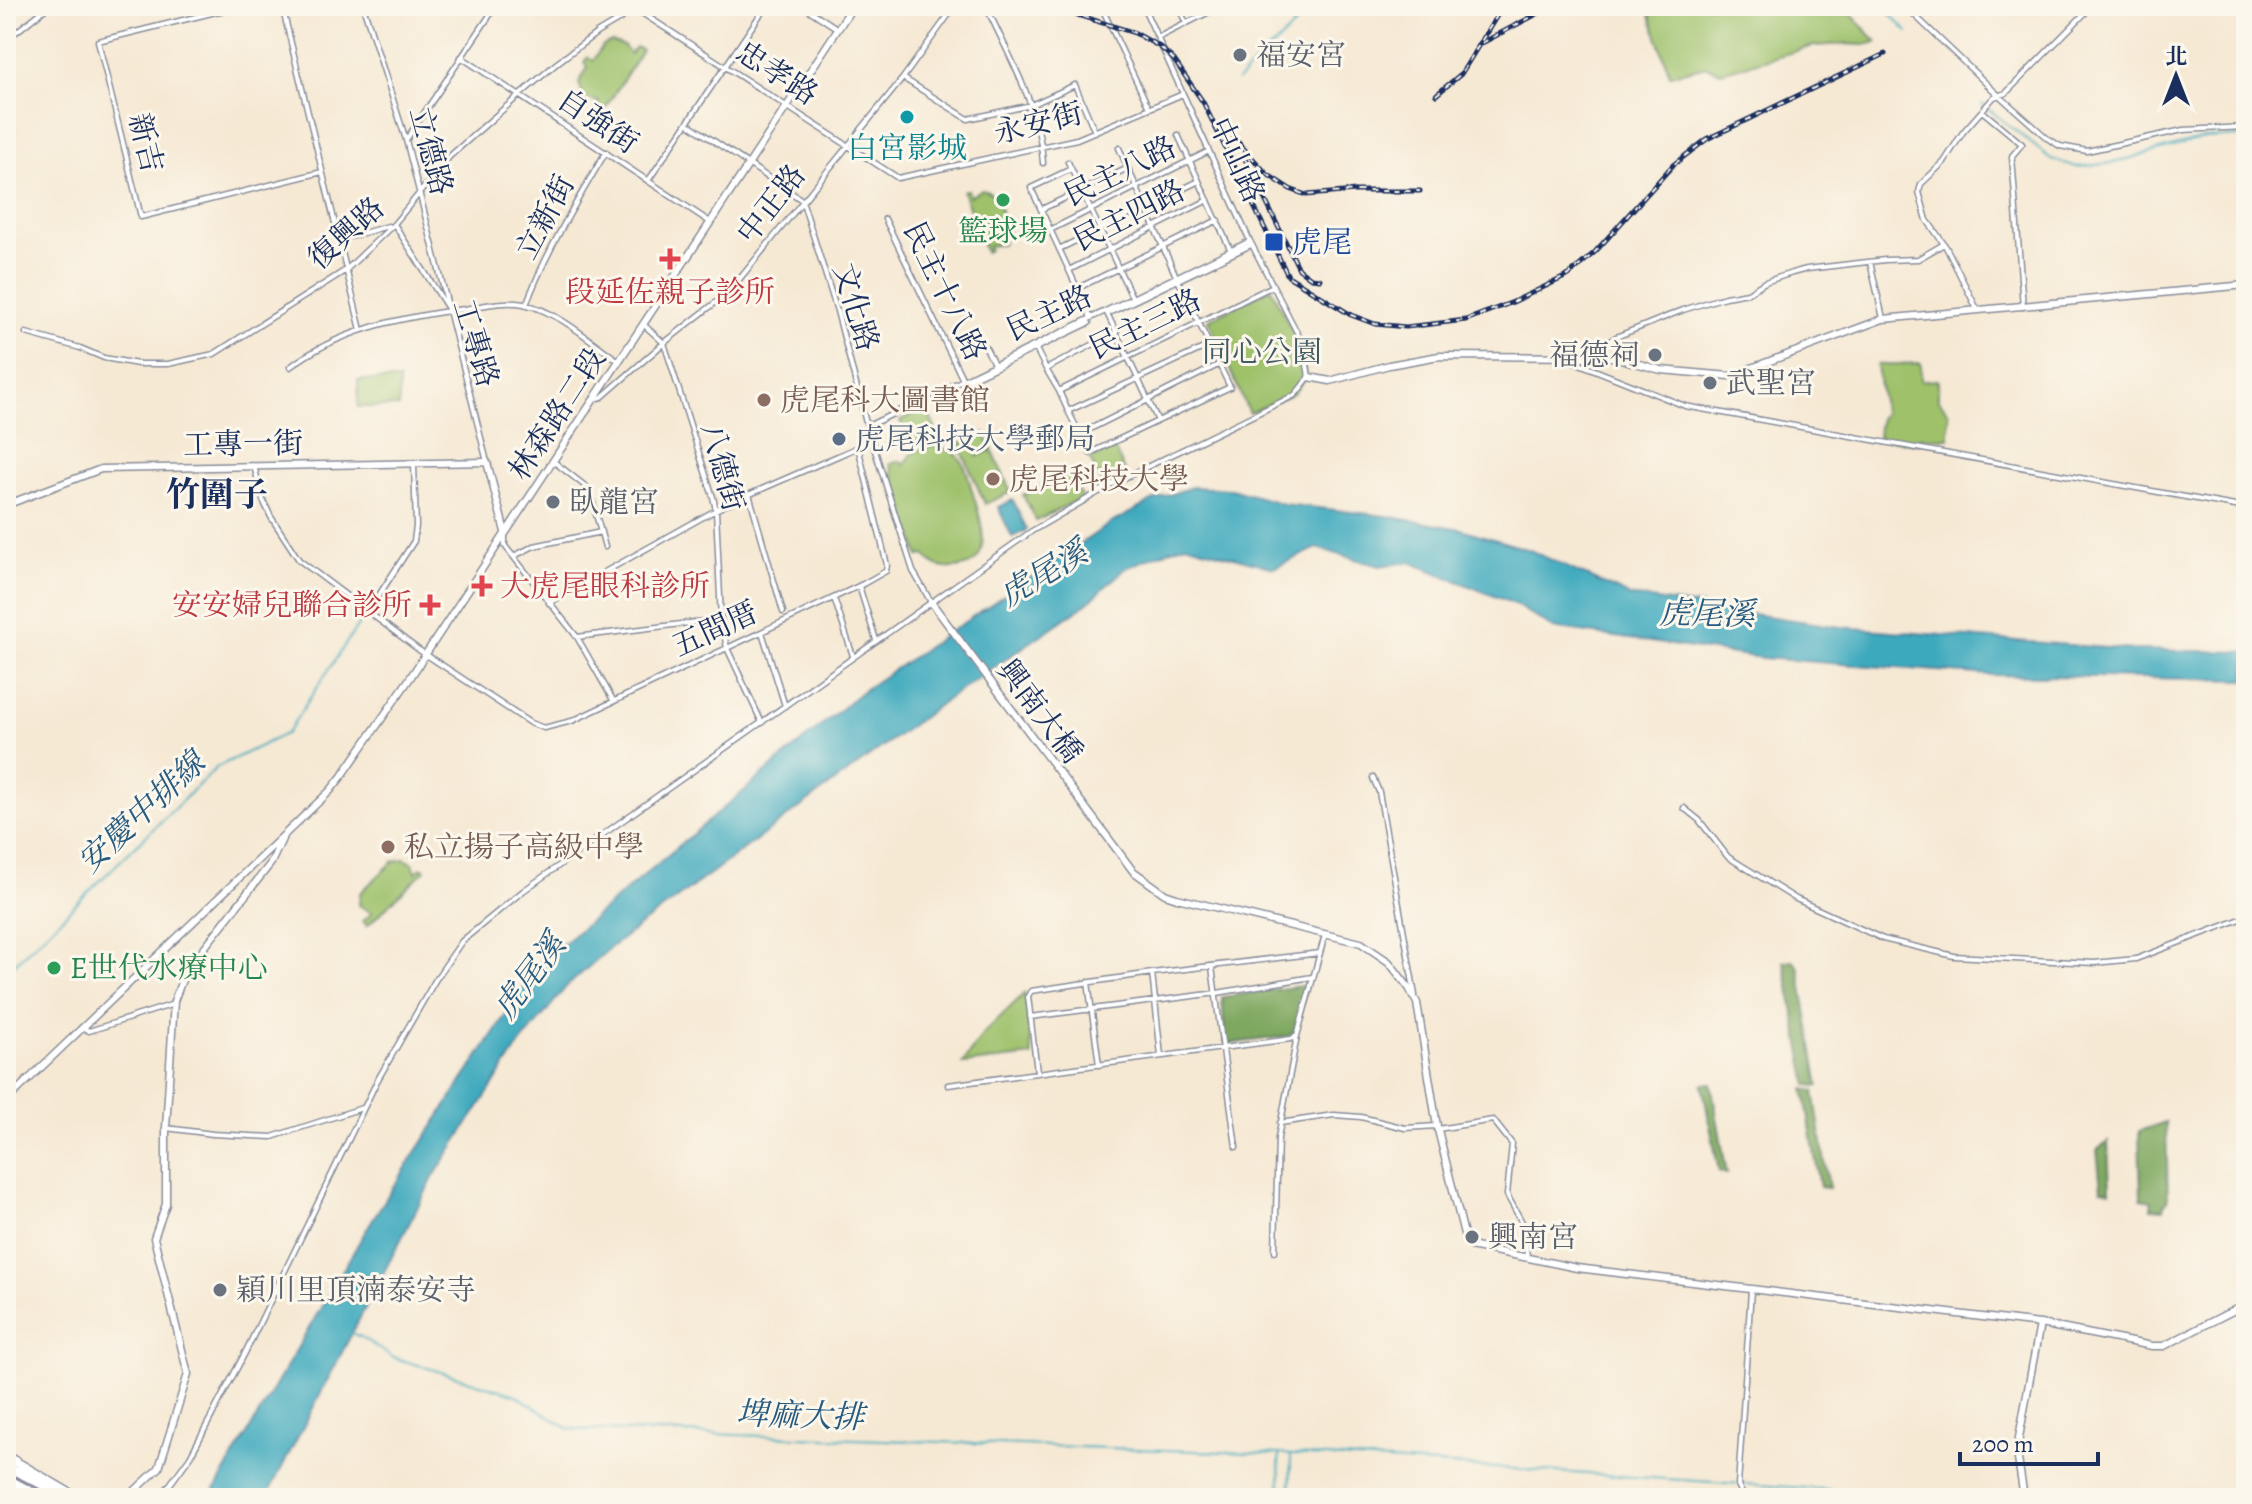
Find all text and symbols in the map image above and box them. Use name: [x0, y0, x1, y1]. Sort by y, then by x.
street label: 忠孝路: [728, 32, 826, 114]
place label: 福安宮: [1256, 35, 1346, 75]
north arrow: [2136, 36, 2216, 116]
text: 北: [2165, 42, 2187, 72]
marker: 福安宮: [1231, 46, 1249, 64]
street label: 自強街: [550, 79, 646, 163]
street label: 永安街: [989, 93, 1087, 153]
street label: 立德路: [400, 102, 462, 200]
marker: 白宮影城: [898, 108, 916, 126]
street label: 新吉: [119, 109, 173, 177]
street label: 中山路: [1200, 111, 1274, 209]
street label: 民主八路: [1057, 127, 1183, 215]
place label: 白宮影城: [847, 128, 967, 168]
street label: 中正路: [728, 156, 814, 252]
street label: 立新街: [506, 168, 584, 266]
street label: 民主四路: [1066, 170, 1192, 260]
street label: 復興路: [299, 188, 393, 278]
marker: 籃球場: [994, 191, 1012, 209]
place label: 籃球場: [958, 211, 1048, 251]
street label: 民主十八路: [894, 215, 996, 367]
place label: 虎尾: [1292, 222, 1352, 262]
marker: 虎尾: [1263, 231, 1285, 253]
marker: 段延佐親子診所: [659, 248, 681, 270]
street label: 文化路: [824, 258, 888, 356]
place label: 段延佐親子診所: [565, 272, 775, 312]
street label: 民主路: [1000, 276, 1098, 350]
street label: 民主三路: [1082, 280, 1208, 368]
street label: 工專路: [444, 294, 508, 392]
park label: 同心公園: [1202, 332, 1322, 372]
place label: 福德祠: [1549, 335, 1639, 375]
street label: 林森路二段: [499, 340, 615, 488]
marker: 福德祠: [1646, 346, 1664, 364]
place label: 武聖宮: [1726, 363, 1816, 403]
marker: 武聖宮: [1701, 374, 1719, 392]
place label: 虎尾科大圖書館: [780, 380, 990, 420]
marker: 虎尾科大圖書館: [755, 391, 773, 409]
street label: 八德街: [692, 418, 754, 516]
place label: 虎尾科技大學郵局: [855, 419, 1095, 459]
street label: 工專一街: [183, 423, 303, 465]
marker: 虎尾科技大學郵局: [830, 430, 848, 448]
place label: 虎尾科技大學: [1009, 459, 1189, 499]
marker: 虎尾科技大學: [984, 470, 1002, 488]
district label: 竹圍子: [166, 471, 268, 518]
place label: 臥龍宮: [569, 482, 659, 522]
marker: 臥龍宮: [544, 493, 562, 511]
water label: 虎尾溪: [991, 528, 1098, 617]
place label: 大虎尾眼科診所: [500, 566, 710, 606]
marker: 大虎尾眼科診所: [471, 575, 493, 597]
place label: 安安婦兒聯合診所: [172, 585, 412, 625]
water label: 虎尾溪: [1659, 590, 1758, 636]
street label: 五間厝: [666, 592, 764, 666]
marker: 安安婦兒聯合診所: [419, 594, 441, 616]
street label: 興南大橋: [988, 651, 1092, 771]
water label: 安慶中排線: [67, 739, 217, 883]
place label: 私立揚子高級中學: [404, 827, 644, 867]
marker: 私立揚子高級中學: [379, 838, 397, 856]
water label: 虎尾溪: [483, 922, 577, 1028]
place label: E世代水療中心: [70, 948, 268, 988]
marker: E世代水療中心: [45, 959, 63, 977]
place label: 興南宮: [1488, 1217, 1578, 1257]
marker: 興南宮: [1463, 1228, 1481, 1246]
place label: 穎川里頂湳泰安寺: [236, 1270, 476, 1310]
marker: 穎川里頂湳泰安寺: [211, 1281, 229, 1299]
water label: 埤麻大排: [735, 1391, 869, 1439]
scale bar: [1960, 1416, 2098, 1466]
text: 200 m: [1972, 1428, 2034, 1460]

